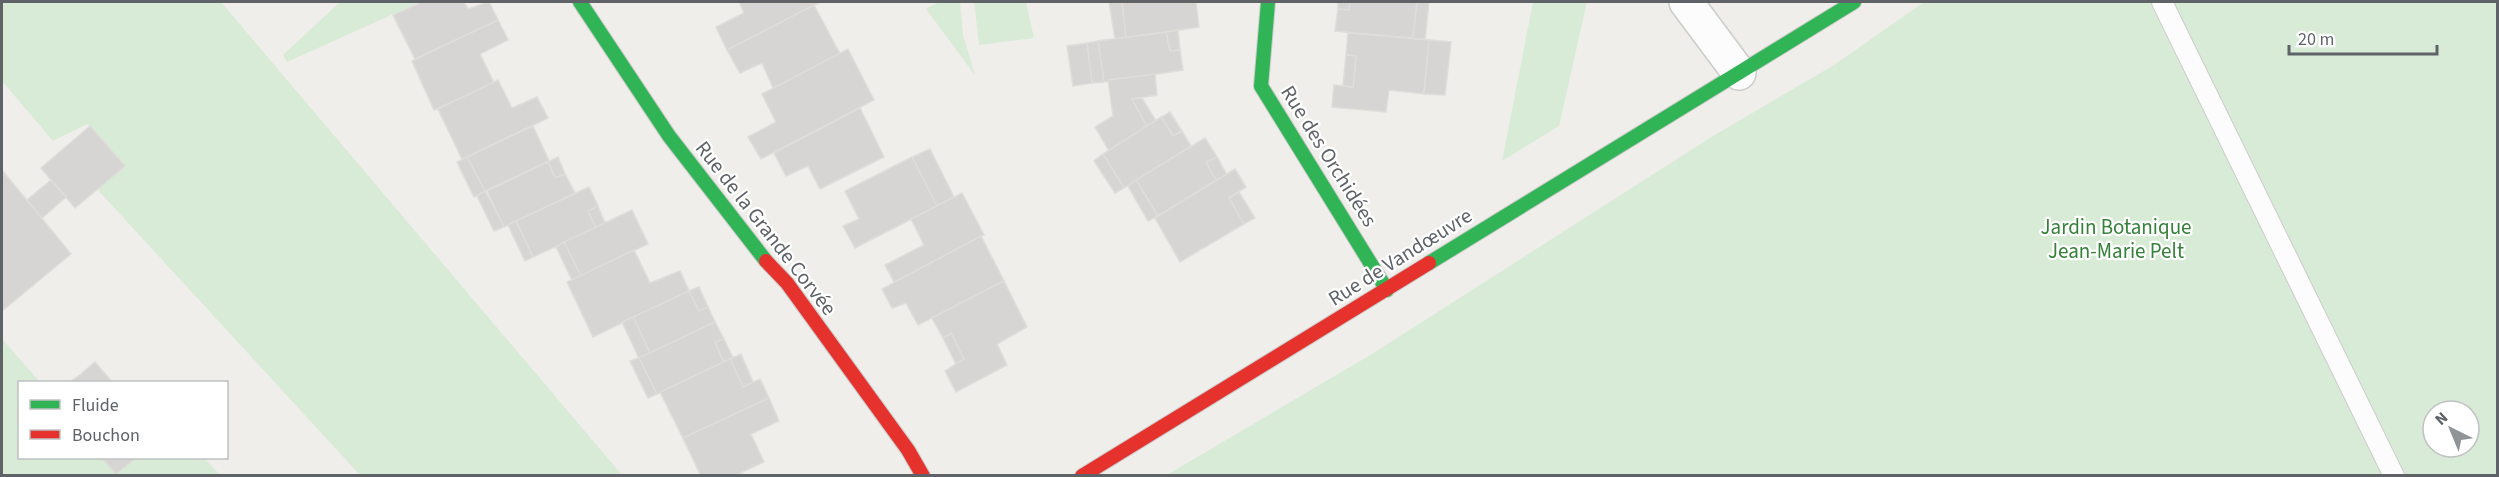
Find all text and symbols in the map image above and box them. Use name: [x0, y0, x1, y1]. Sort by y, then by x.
scale bar: [2289, 18, 2438, 56]
text: 20 m: [2298, 27, 2334, 52]
street label: Rue des Orchidées: [1273, 80, 1385, 233]
street label: Rue de la Grande Corvée: [688, 134, 844, 322]
street label: Rue de Vandœuvre: [1322, 201, 1478, 313]
park label: Jardin Botanique Jean-Marie Pelt: [2041, 212, 2191, 266]
legend: [18, 381, 228, 459]
text: Fluide: [72, 393, 119, 418]
north arrow: [2421, 399, 2481, 459]
text: N: [2430, 407, 2453, 430]
text: Bouchon: [72, 423, 140, 448]

